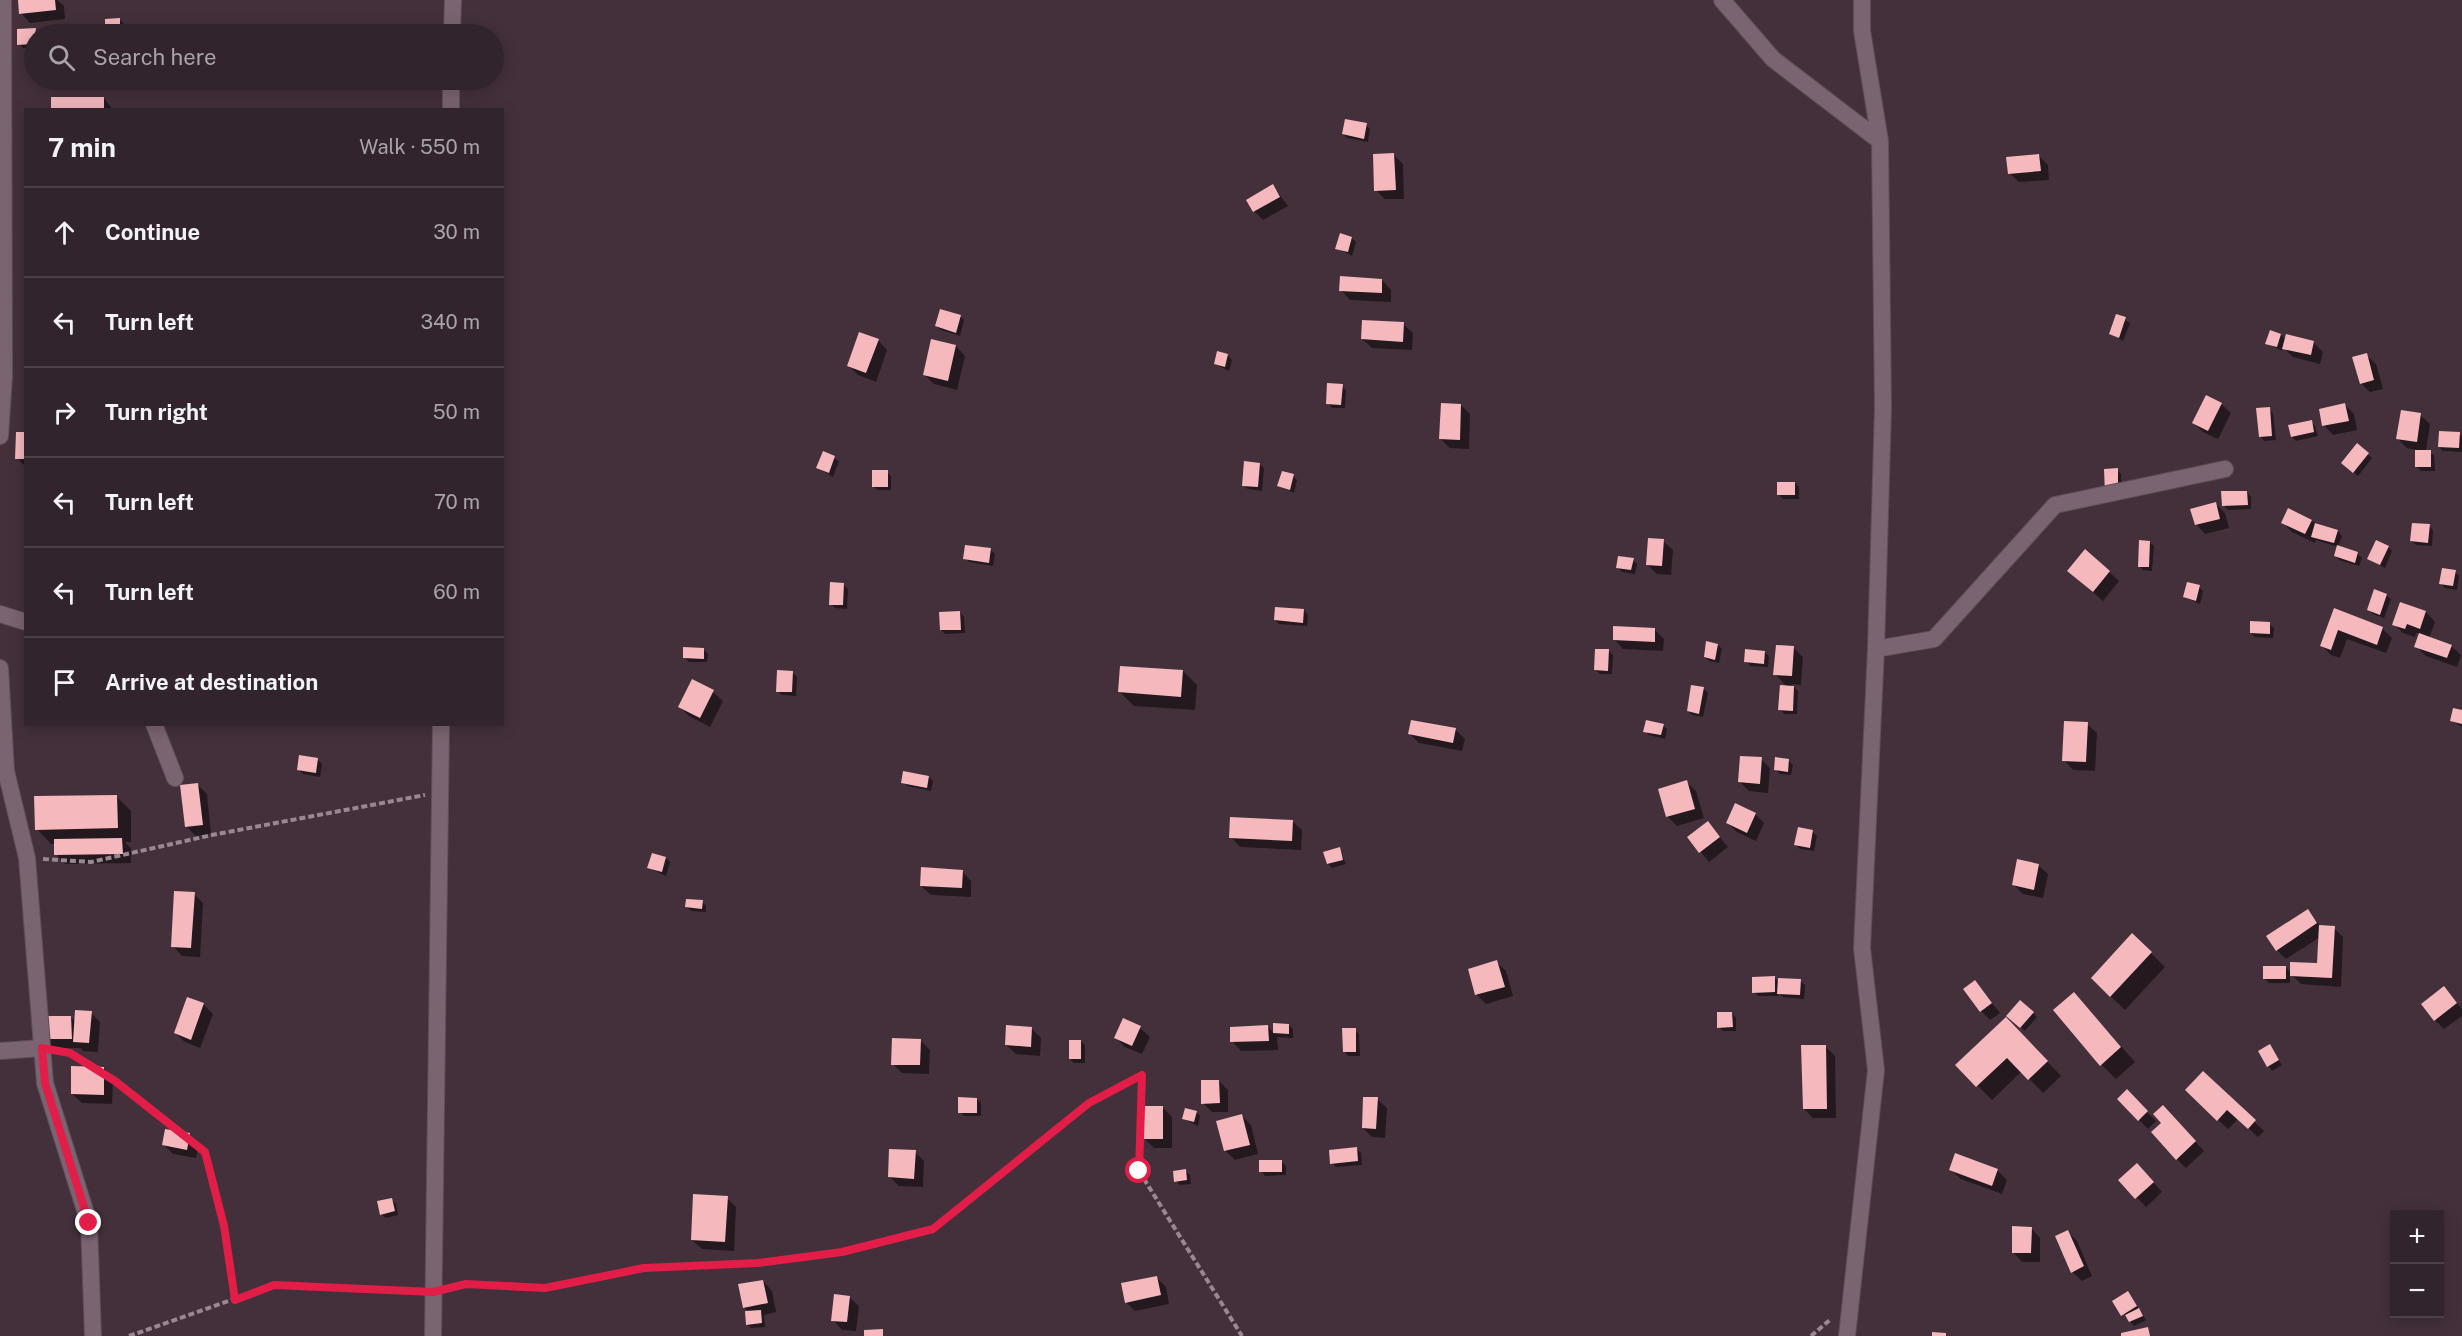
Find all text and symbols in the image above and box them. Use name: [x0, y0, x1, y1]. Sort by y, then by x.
search box: [24, 24, 504, 90]
icon: search: [45, 41, 78, 74]
text: Search here: [93, 44, 217, 70]
text: 7 min: [48, 132, 116, 163]
text: Walk · 550 m: [359, 135, 480, 159]
icon: ahead: [48, 216, 81, 249]
text: Continue: [105, 219, 200, 245]
text: 30 m: [433, 220, 480, 244]
icon: left: [48, 306, 81, 339]
text: Turn left: [105, 309, 194, 335]
text: 340 m: [420, 310, 480, 334]
icon: right: [48, 396, 81, 429]
text: Turn right: [105, 399, 208, 425]
text: 50 m: [433, 400, 480, 424]
icon: left: [48, 486, 81, 519]
text: Turn left: [105, 489, 194, 515]
text: 70 m: [434, 490, 480, 514]
icon: left: [48, 576, 81, 609]
text: Turn left: [105, 579, 194, 605]
text: 60 m: [433, 580, 480, 604]
icon: arrive: [48, 666, 81, 699]
text: Arrive at destination: [105, 669, 318, 695]
route start: [1125, 1157, 1151, 1183]
route end: [75, 1209, 101, 1235]
map controls: [2390, 1210, 2444, 1318]
button: +: [2390, 1210, 2444, 1264]
button: −: [2390, 1264, 2444, 1318]

